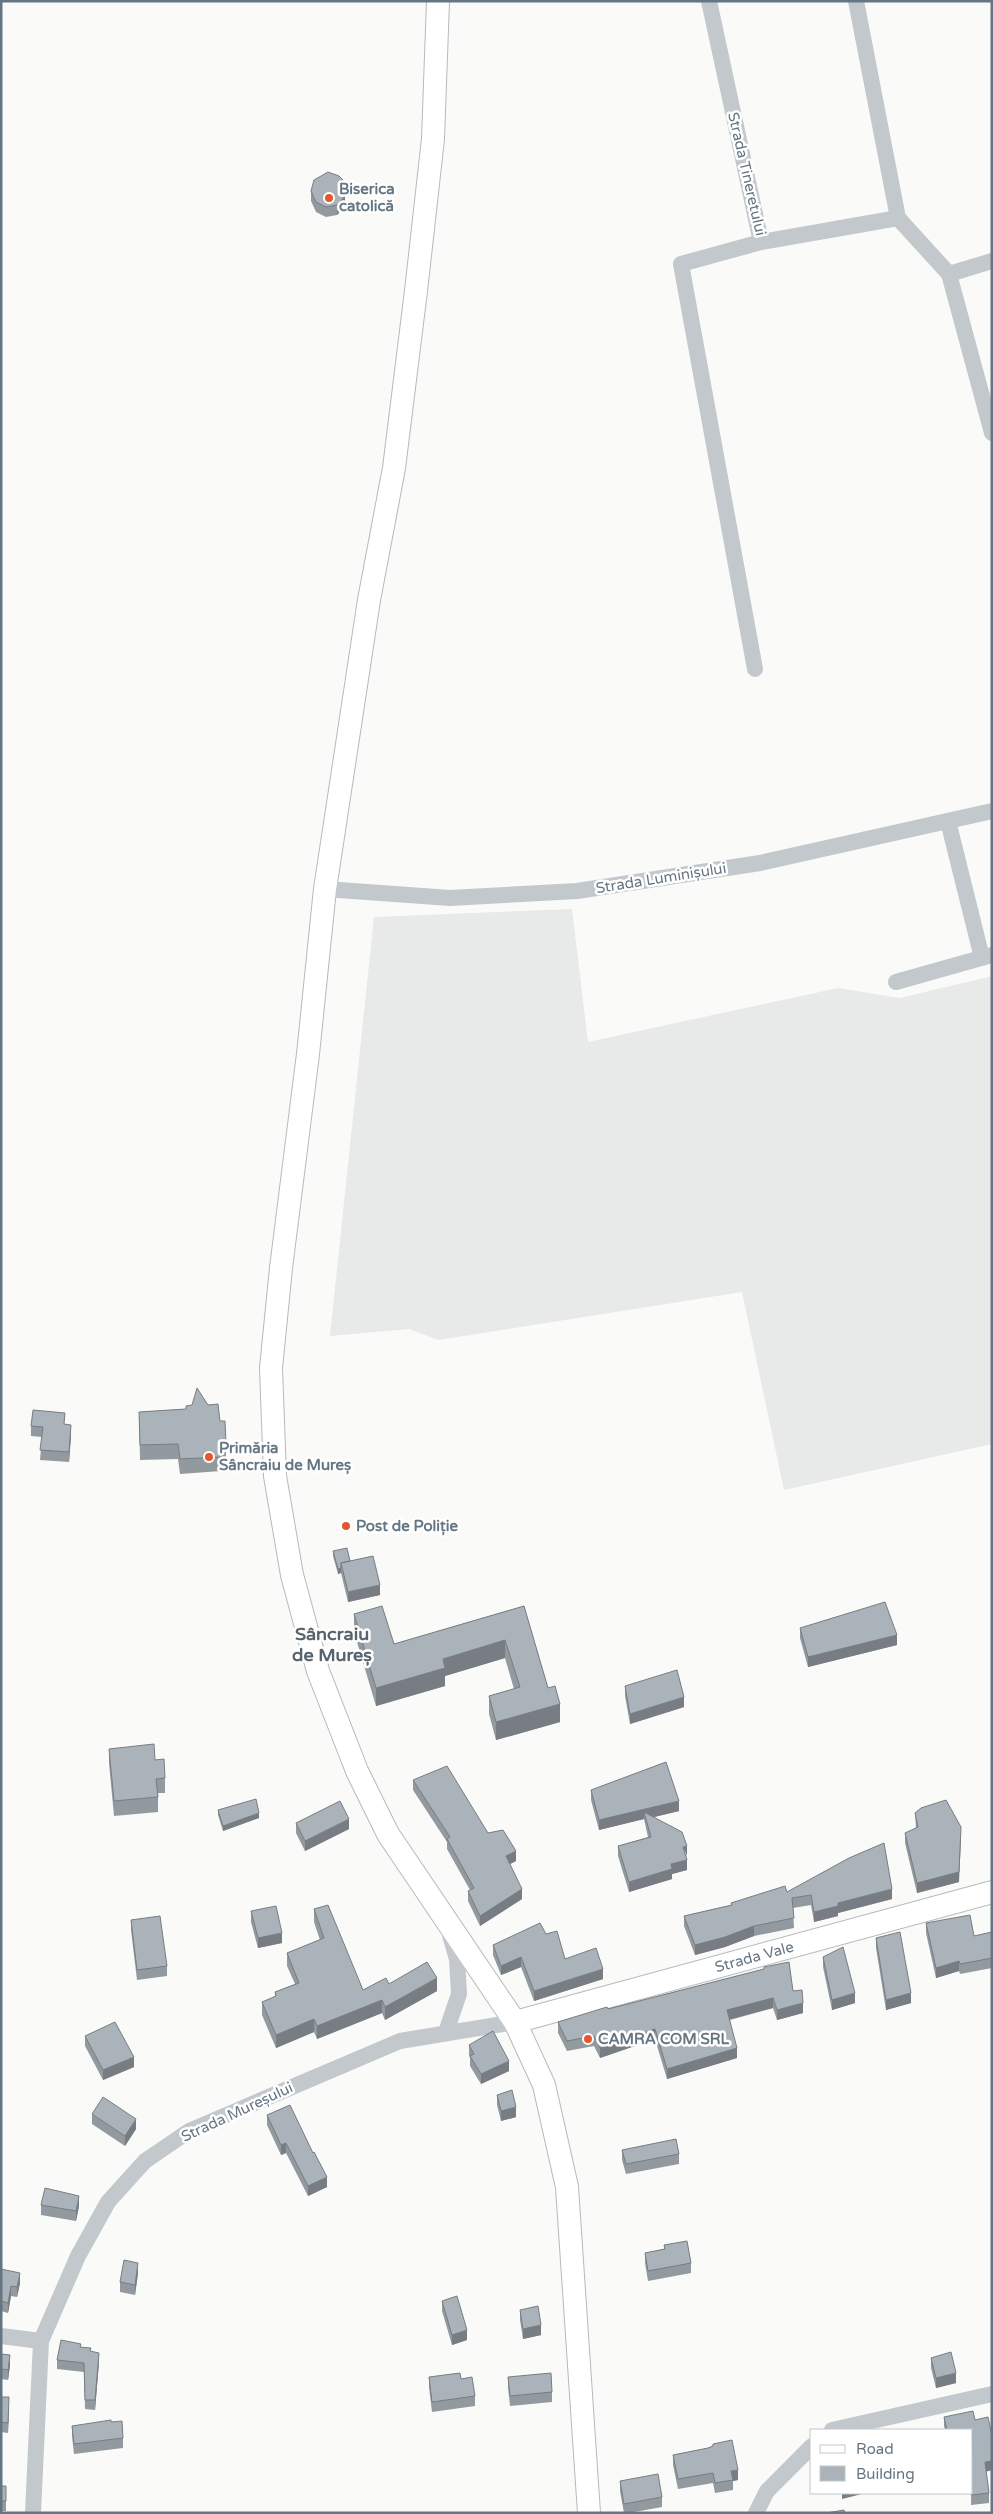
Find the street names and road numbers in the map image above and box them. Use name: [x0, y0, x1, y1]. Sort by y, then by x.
street label: Strada Tineretului: [724, 110, 770, 238]
street label: Strada Luminișului: [595, 859, 727, 897]
street label: Strada Vale: [713, 1937, 796, 1976]
street label: Strada Mureșului: [178, 2078, 296, 2146]

